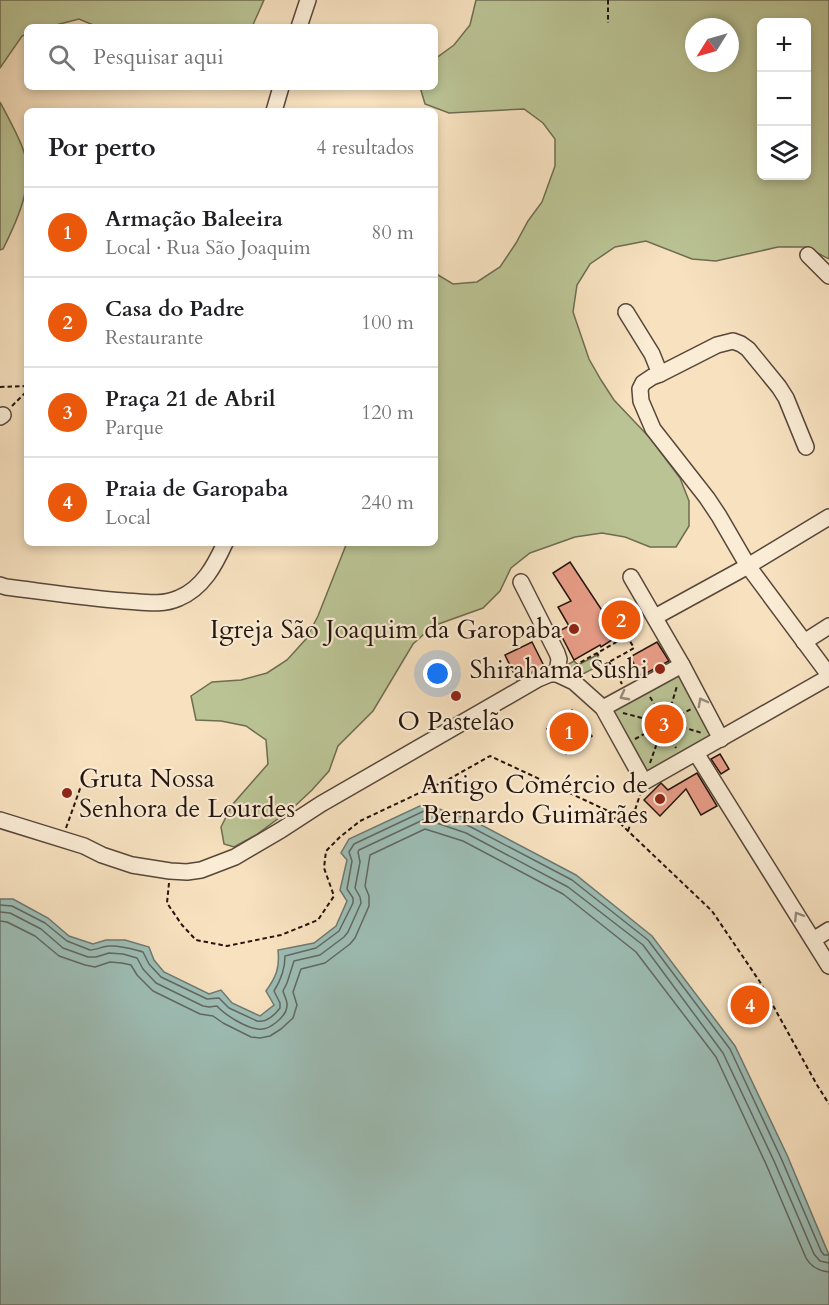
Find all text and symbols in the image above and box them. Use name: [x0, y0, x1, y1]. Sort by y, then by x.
north arrow: [685, 18, 739, 72]
map controls: [757, 18, 811, 180]
button: +: [757, 18, 811, 72]
search box: [24, 24, 438, 90]
icon: search: [45, 41, 78, 74]
text: Pesquisar aqui: [93, 42, 224, 72]
button: −: [757, 72, 811, 126]
button: layers: [757, 126, 811, 180]
text: Por perto: [48, 130, 156, 165]
text: 4 resultados: [316, 134, 414, 161]
text: Armação Baleeira: [105, 204, 283, 234]
text: 1: [62, 219, 73, 246]
text: 80 m: [371, 219, 414, 246]
text: Local · Rua São Joaquim: [105, 234, 311, 261]
text: Casa do Padre: [105, 294, 245, 324]
text: 2: [62, 309, 73, 336]
text: 100 m: [361, 309, 414, 336]
text: Restaurante: [105, 324, 203, 351]
text: Praça 21 de Abril: [105, 384, 275, 414]
text: 3: [62, 399, 73, 426]
text: 120 m: [361, 399, 414, 426]
text: Parque: [105, 414, 164, 441]
text: Praia de Garopaba: [105, 474, 289, 504]
text: 4: [62, 489, 73, 516]
text: 240 m: [361, 489, 414, 516]
text: Local: [105, 504, 151, 531]
pin: 2: [602, 598, 640, 642]
place label: Igreja São Joaquim da Garopaba: [210, 612, 562, 647]
marker: Igreja São Joaquim da Garopaba: [567, 622, 581, 636]
place label: Shirahama Sushi: [469, 652, 648, 687]
your location: [423, 659, 452, 688]
marker: Shirahama Sushi: [653, 662, 667, 676]
marker: O Pastelão: [449, 689, 463, 703]
one-way arrow: [620, 689, 630, 700]
one-way arrow: [698, 698, 709, 708]
pin: 3: [644, 702, 684, 746]
place label: O Pastelão: [398, 704, 514, 739]
pin: 1: [550, 710, 588, 754]
place label: Gruta Nossa Senhora de Lourdes: [79, 761, 295, 826]
place label: Antigo Comércio de Bernardo Guimarães: [421, 767, 648, 832]
marker: Gruta Nossa Senhora de Lourdes: [60, 786, 74, 800]
marker: Antigo Comércio de Bernardo Guimarães: [653, 792, 667, 806]
one-way arrow: [794, 912, 806, 922]
pin: 4: [730, 982, 770, 1028]

